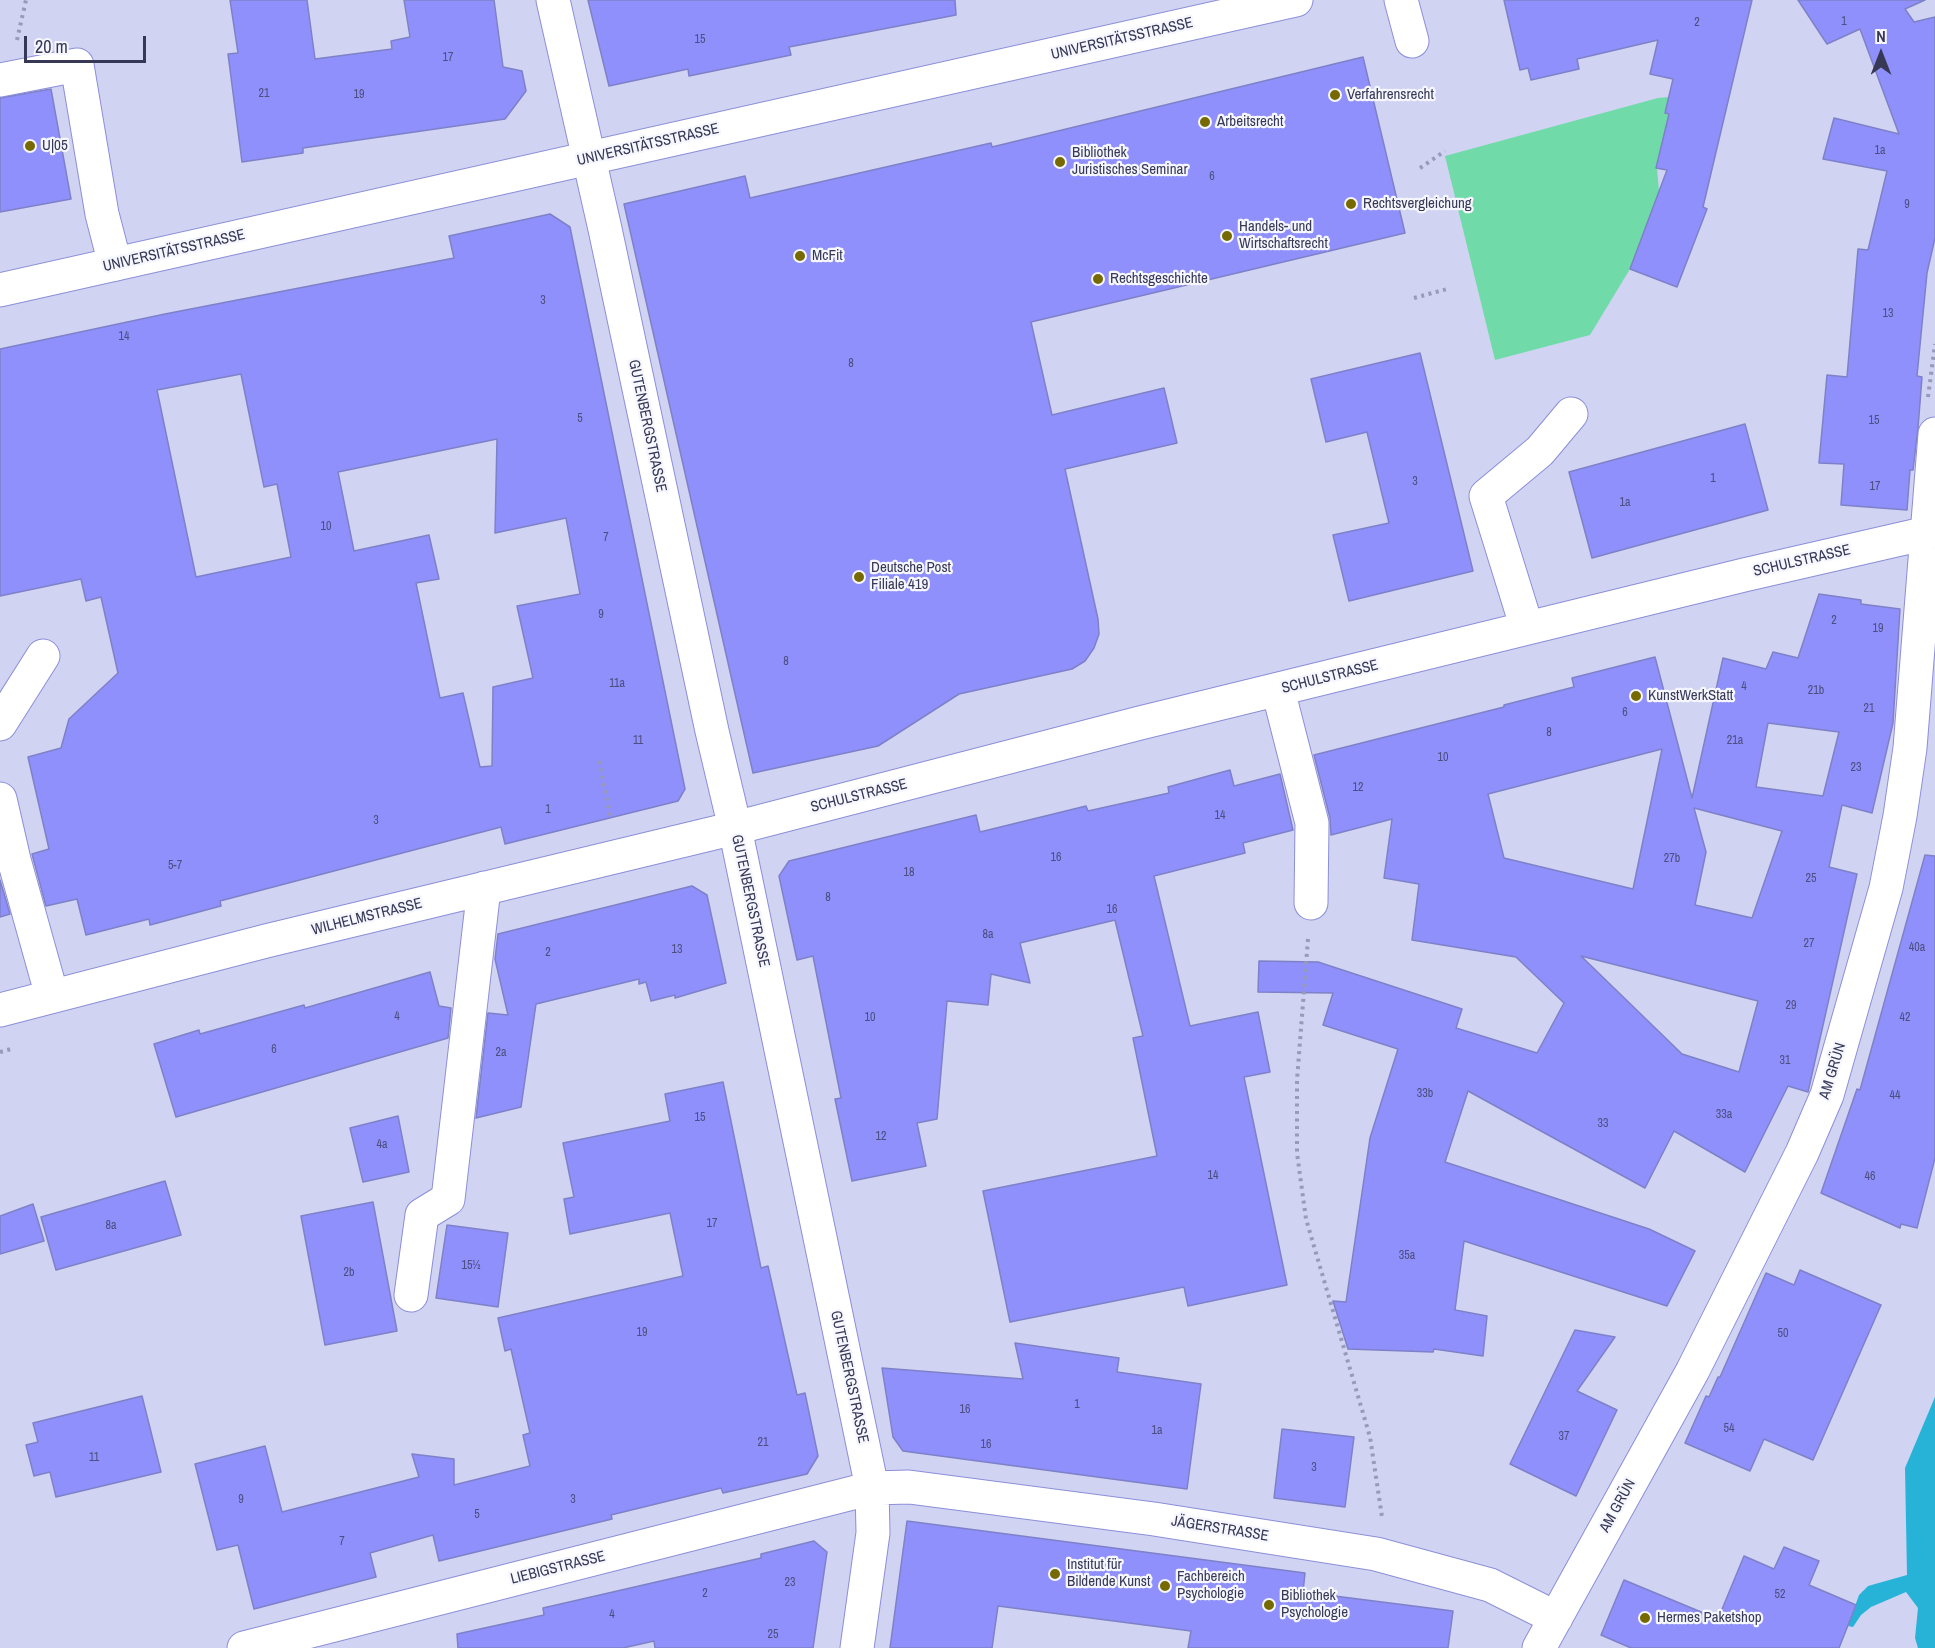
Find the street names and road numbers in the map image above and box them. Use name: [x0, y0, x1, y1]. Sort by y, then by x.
street label: UNIVERSITÄTSSTRASSE: [1049, 14, 1195, 64]
street label: UNIVERSITÄTSSTRASSE: [575, 120, 721, 170]
street label: UNIVERSITÄTSSTRASSE: [101, 226, 247, 276]
street label: GUTENBERGSTRASSE: [624, 358, 670, 494]
street label: SCHULSTRASSE: [1752, 541, 1852, 581]
street label: SCHULSTRASSE: [1280, 656, 1380, 698]
street label: SCHULSTRASSE: [809, 775, 909, 817]
street label: GUTENBERGSTRASSE: [727, 833, 773, 969]
street label: WILHELMSTRASSE: [310, 895, 424, 939]
street label: AM GRÜN: [1816, 1041, 1850, 1101]
street label: GUTENBERGSTRASSE: [826, 1309, 872, 1445]
street label: AM GRÜN: [1596, 1476, 1640, 1536]
street label: JÄGERSTRASSE: [1170, 1512, 1270, 1546]
street label: LIEBIGSTRASSE: [509, 1548, 607, 1588]

